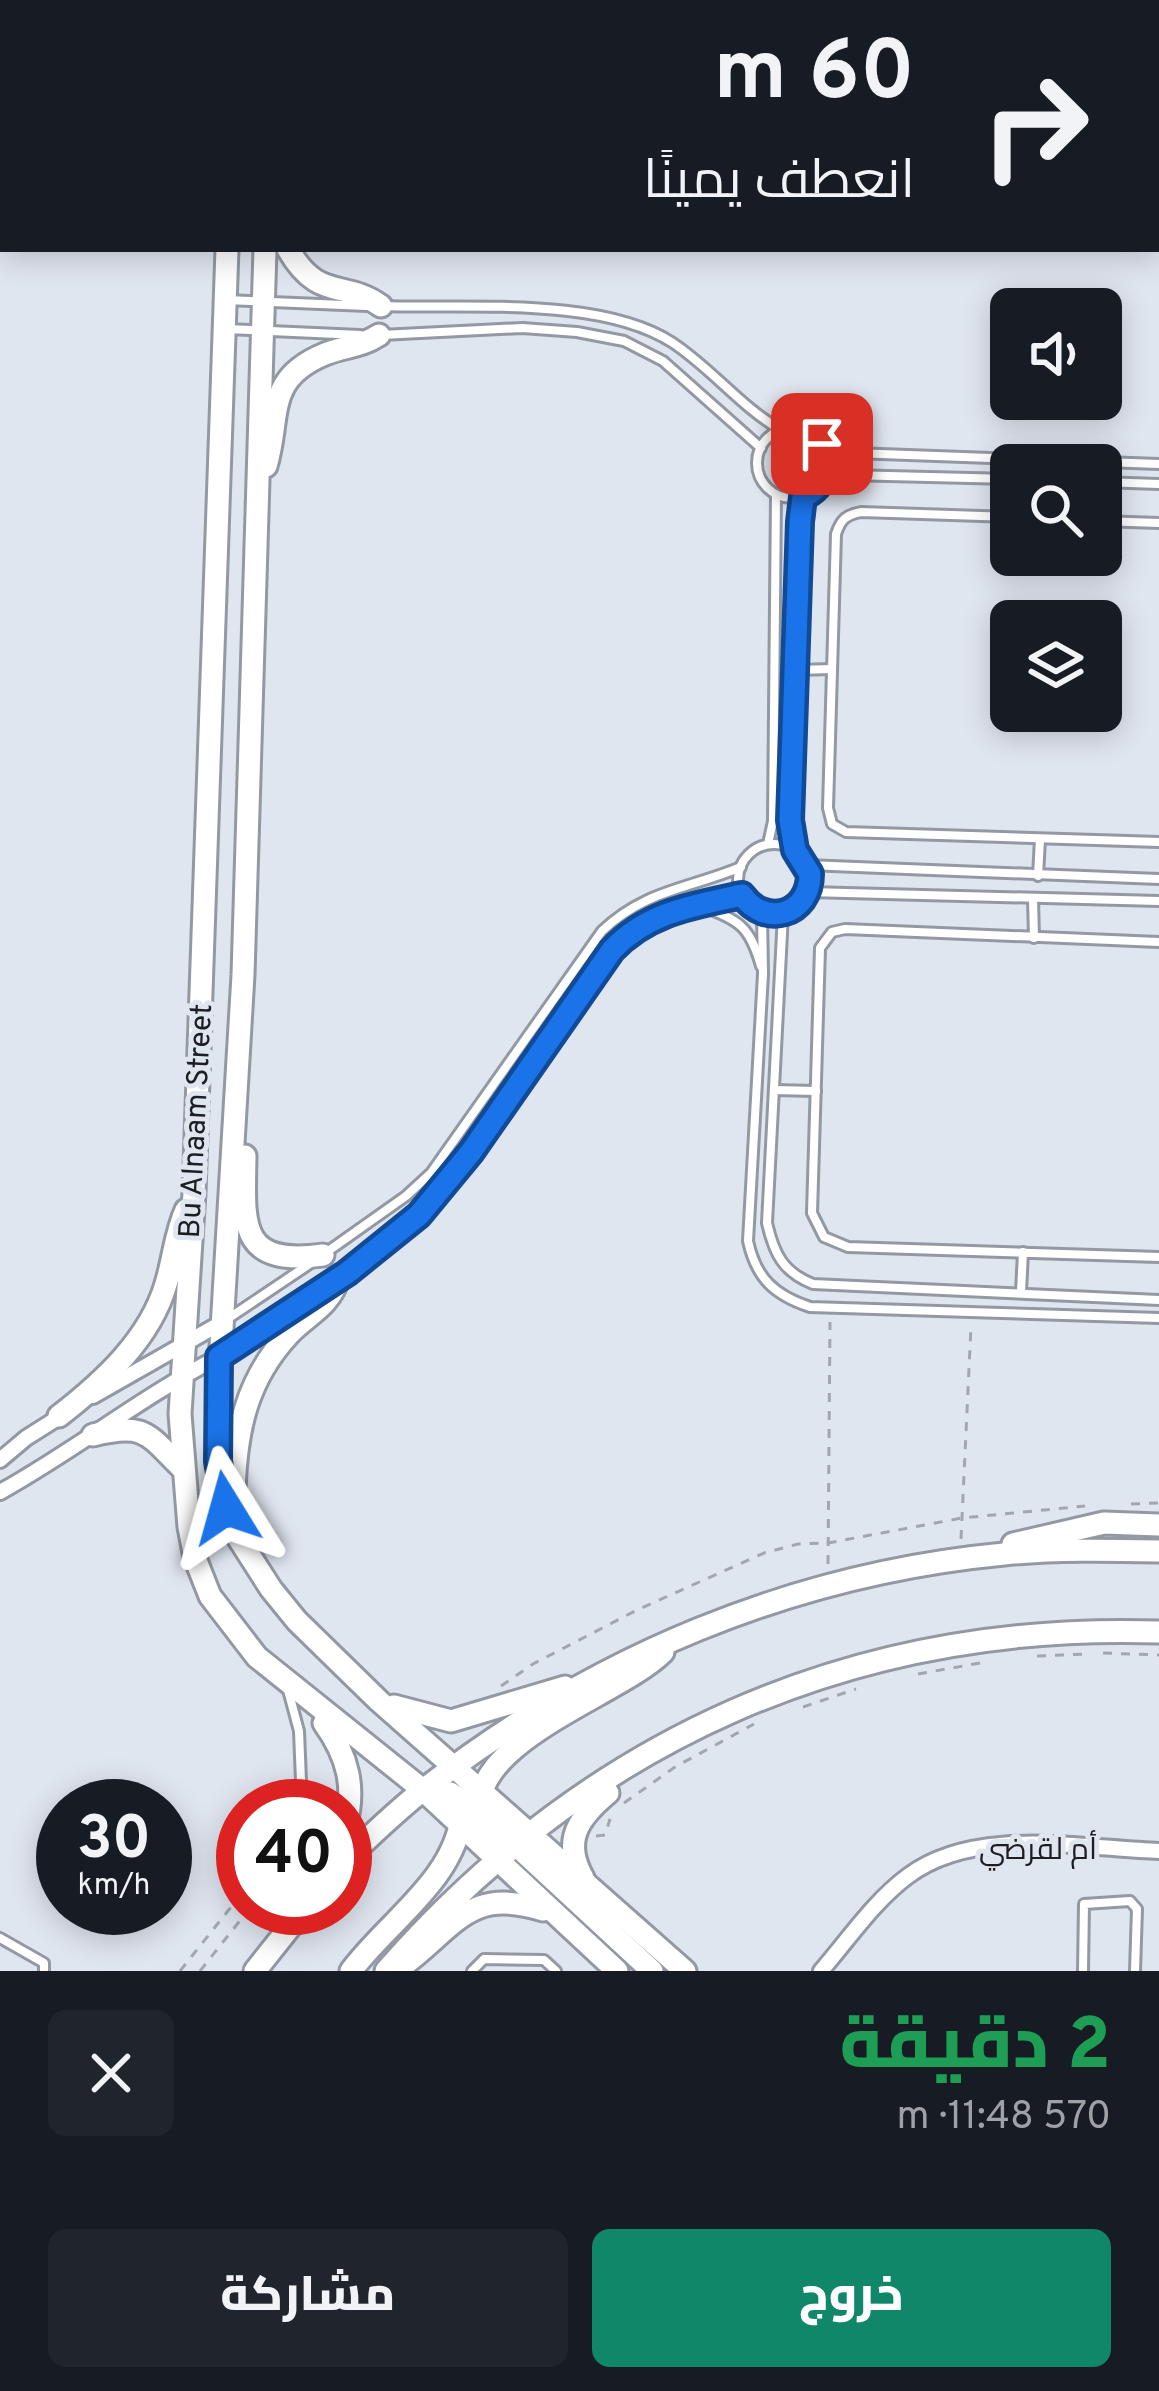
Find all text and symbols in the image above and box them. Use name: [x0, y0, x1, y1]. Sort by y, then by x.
text: 60 m: [714, 23, 915, 129]
icon: right: [957, 48, 1113, 204]
text: انعطف يمينًا: [643, 149, 915, 218]
map controls: [990, 288, 1122, 732]
button: sound: [990, 288, 1122, 420]
pin: [771, 393, 873, 495]
icon: arrive: [789, 411, 855, 477]
button: search: [990, 444, 1122, 576]
button: layers: [990, 600, 1122, 732]
street label: Bu Alnaam Street: [173, 1003, 222, 1239]
position arrow: [163, 1445, 289, 1571]
speed limit sign: 40: [216, 1779, 372, 1935]
text: 30: [77, 1804, 151, 1880]
street label: أم لقرضي: [979, 1830, 1097, 1871]
text: km/h: [78, 1868, 150, 1905]
text: 2 دقيقة: [840, 2003, 1111, 2095]
button: close: [48, 2010, 174, 2136]
text: 570 m · 11:48: [896, 2094, 1111, 2143]
button: مشاركة: [48, 2229, 568, 2367]
button: خروج: [592, 2229, 1111, 2367]

